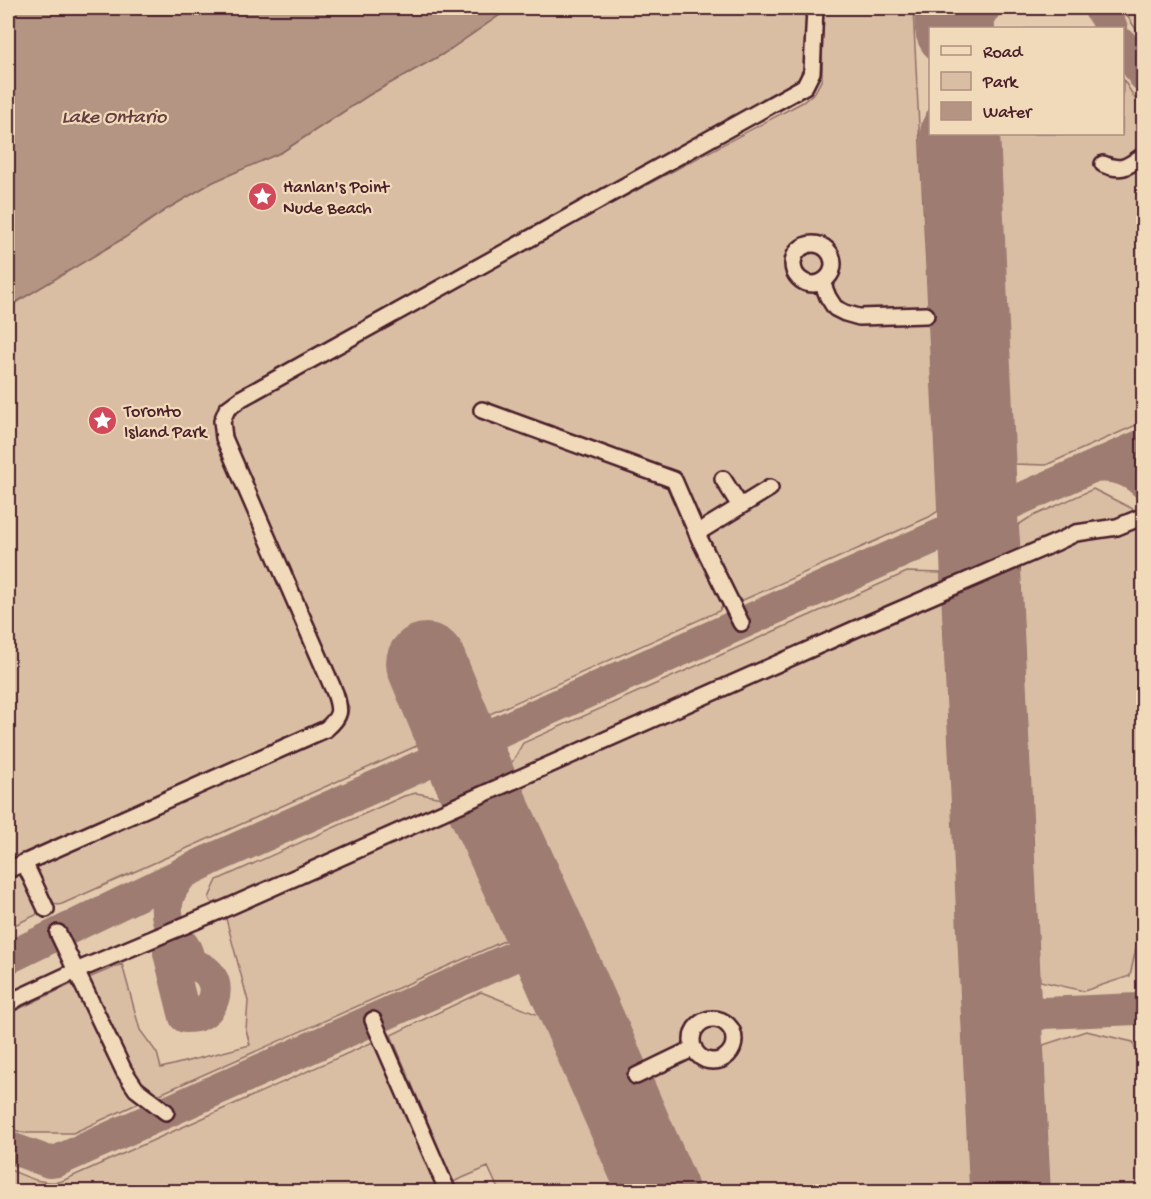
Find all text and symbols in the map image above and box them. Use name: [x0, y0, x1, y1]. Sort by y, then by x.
legend: [929, 27, 1124, 135]
text: Road: [983, 43, 1024, 64]
text: Park: [982, 73, 1019, 94]
text: Water: [983, 103, 1033, 124]
water label: Lake Ontario: [61, 107, 168, 130]
place label: Hanlan's Point Nude Beach: [283, 178, 391, 220]
place icon: Hanlan's Point Nude Beach: [246, 180, 278, 212]
place label: Toronto Island Park: [123, 402, 209, 444]
place icon: Toronto Island Park: [87, 404, 119, 436]

